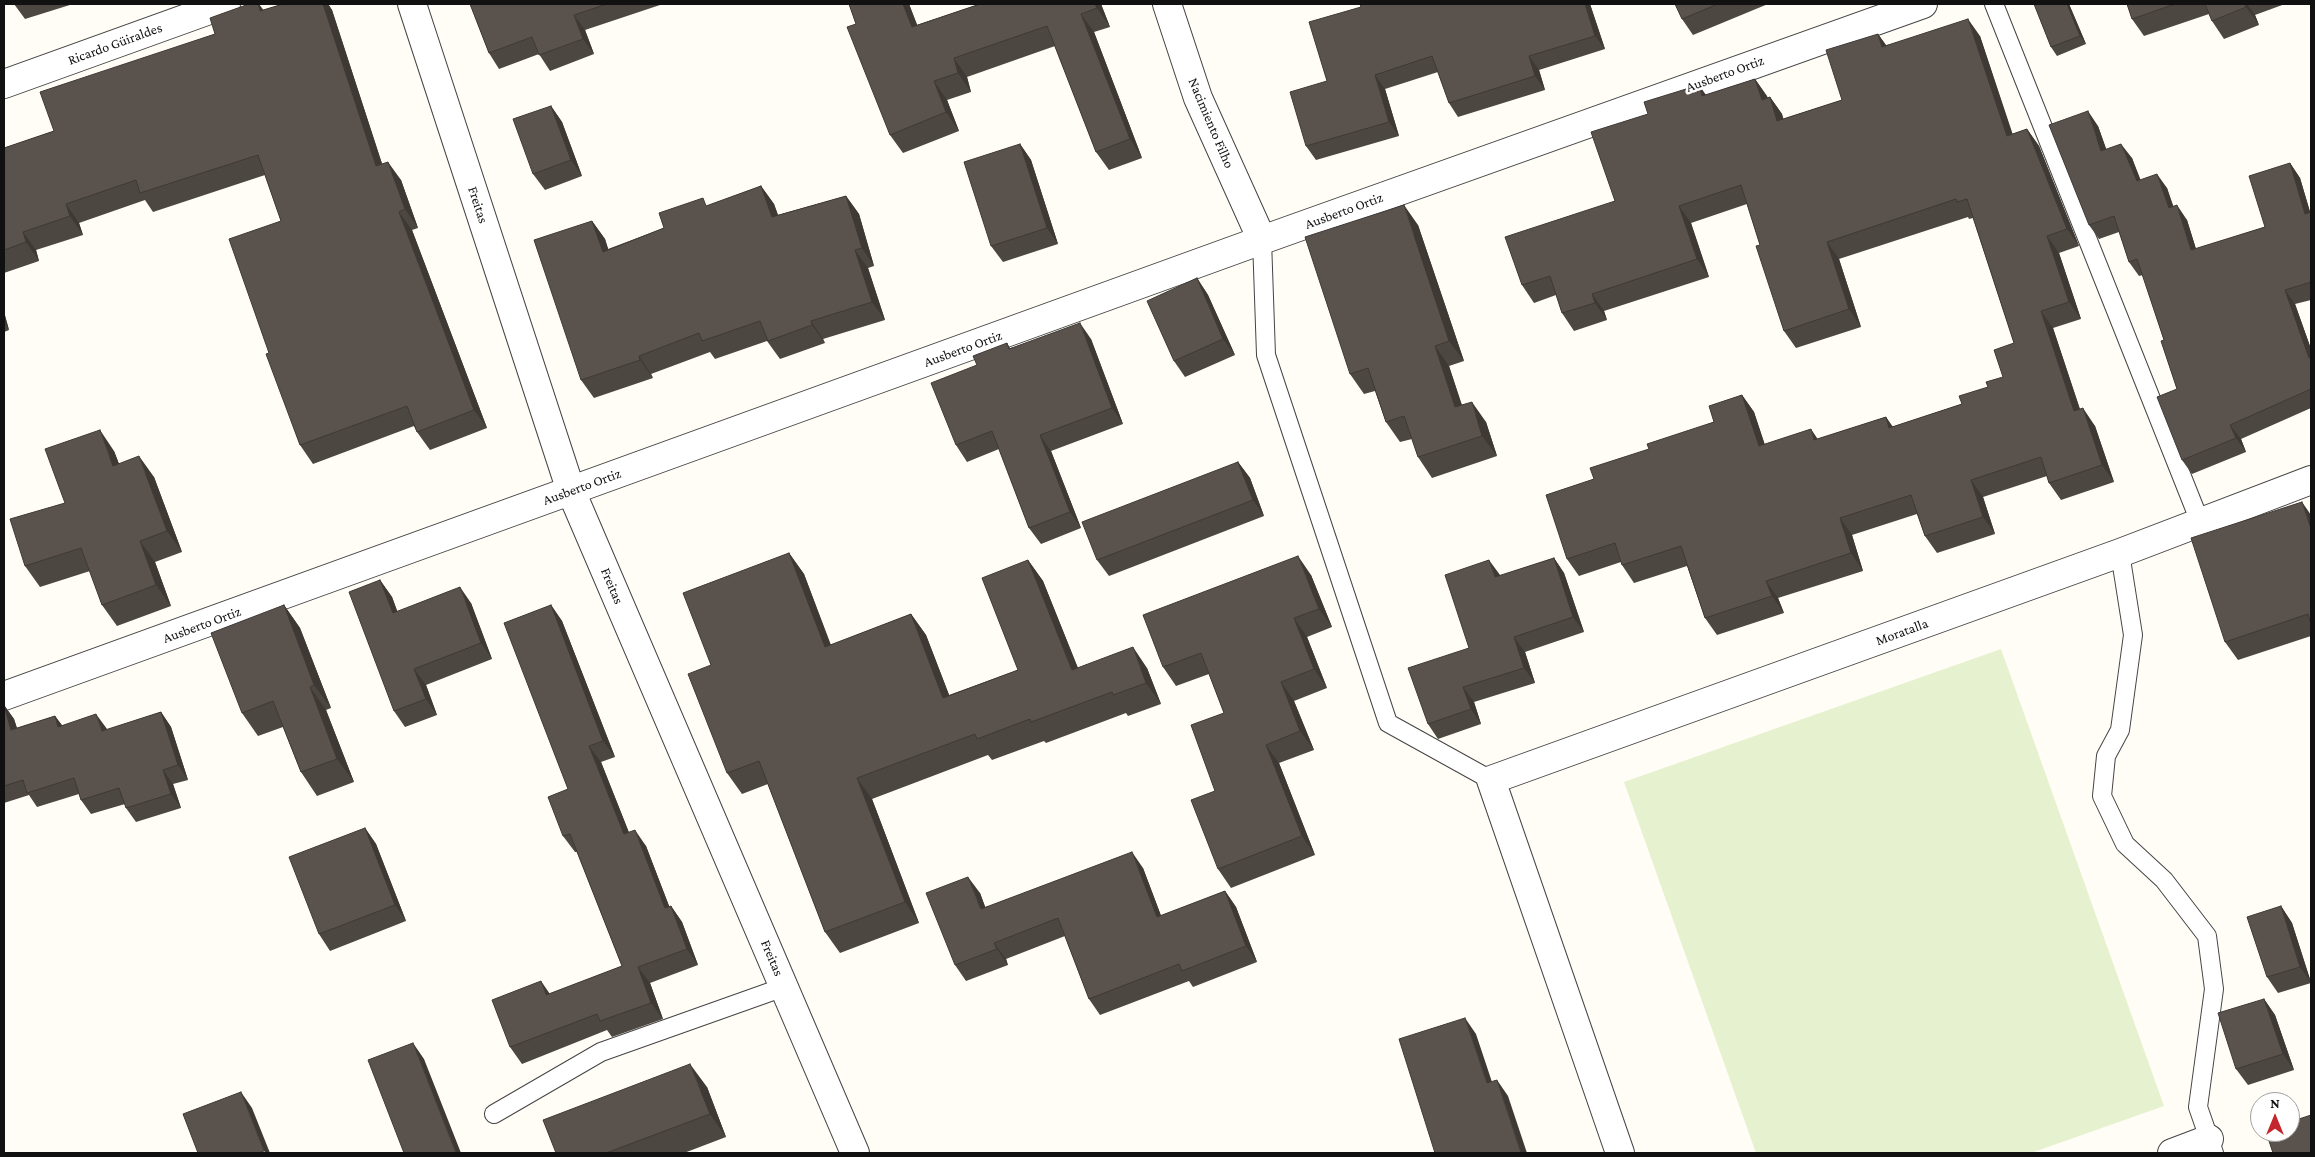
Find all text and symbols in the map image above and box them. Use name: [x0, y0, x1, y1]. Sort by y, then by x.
street label: Ricardo Güiraldes: [66, 19, 164, 69]
street label: Ausberto Ortiz: [1684, 52, 1766, 96]
street label: Nacimiento Filho: [1184, 75, 1238, 171]
street label: Freitas: [464, 184, 492, 226]
street label: Ausberto Ortiz: [1303, 189, 1385, 233]
street label: Ausberto Ortiz: [922, 327, 1004, 371]
street label: Ausberto Ortiz: [541, 465, 623, 509]
street label: Freitas: [597, 565, 627, 607]
street label: Ausberto Ortiz: [161, 603, 243, 647]
street label: Moratalla: [1873, 615, 1931, 649]
street label: Freitas: [757, 937, 787, 979]
north arrow: [2250, 1092, 2300, 1142]
text: N: [2270, 1095, 2280, 1111]

